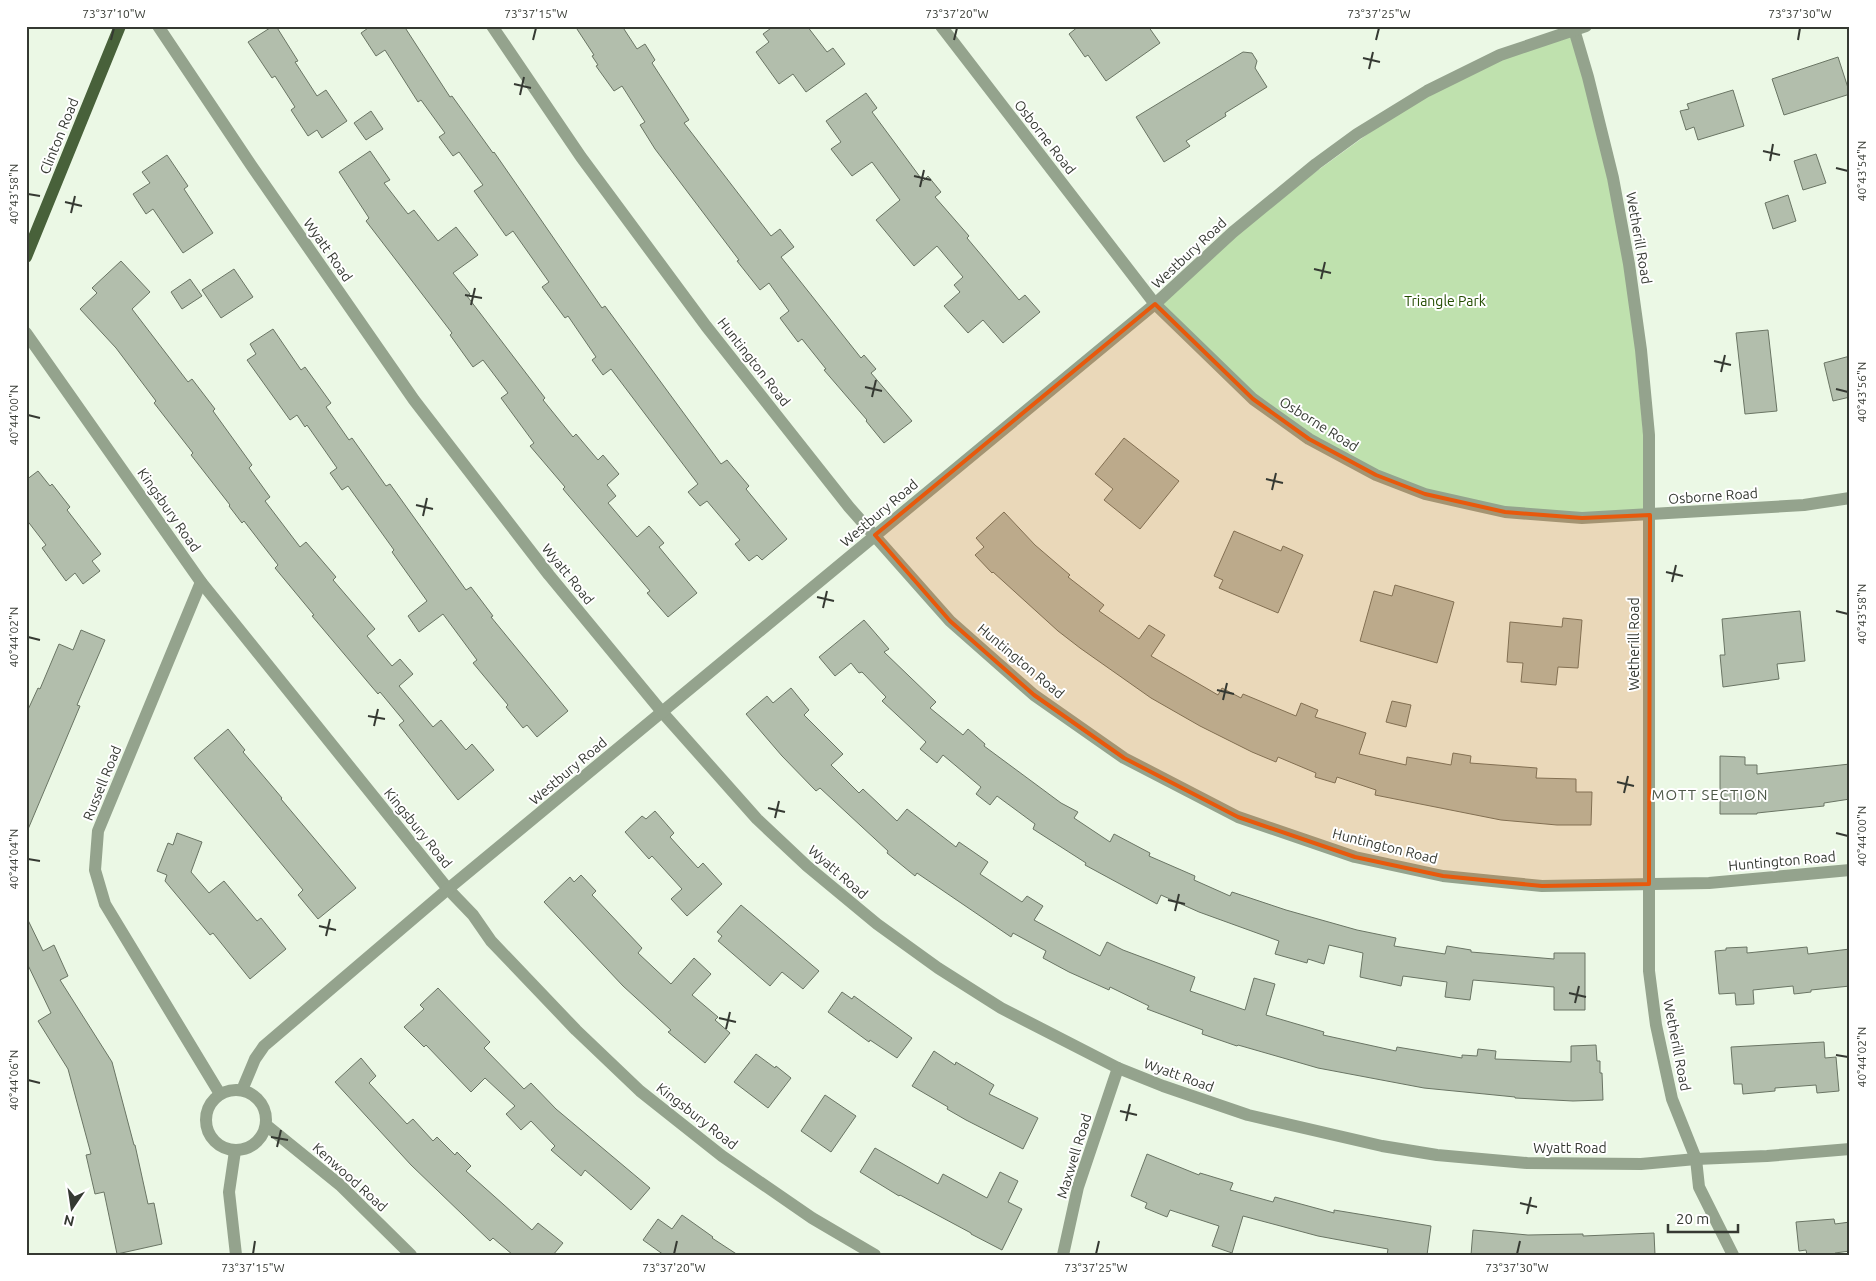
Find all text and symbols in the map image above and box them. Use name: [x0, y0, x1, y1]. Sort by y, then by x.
text: 73°37'10"W: [82, 7, 146, 20]
text: 73°37'15"W: [504, 7, 568, 20]
text: 73°37'20"W: [925, 7, 989, 20]
text: 73°37'25"W: [1347, 7, 1411, 20]
text: 73°37'30"W: [1768, 7, 1832, 20]
street label: Clinton Road: [36, 96, 82, 176]
street label: Osborne Road: [1011, 97, 1079, 177]
text: 40°43'54"N: [1855, 141, 1868, 201]
text: 40°43'58"N: [7, 164, 20, 224]
street label: Wetherill Road: [1623, 191, 1655, 285]
street label: Westbury Road: [1148, 214, 1230, 292]
street label: Wyatt Road: [300, 215, 356, 285]
park label: Triangle Park: [1404, 293, 1486, 309]
street label: Huntington Road: [715, 315, 793, 409]
text: 40°43'56"N: [1855, 362, 1868, 422]
text: 40°44'00"N: [7, 385, 20, 445]
street label: Osborne Road: [1277, 393, 1361, 455]
street label: Kingsbury Road: [134, 465, 204, 555]
street label: Westbury Road: [837, 476, 921, 550]
street label: Osborne Road: [1668, 485, 1758, 507]
street label: Wyatt Road: [539, 540, 597, 608]
text: 40°43'58"N: [1855, 584, 1868, 644]
street label: Wetherill Road: [1626, 597, 1642, 691]
text: 40°44'02"N: [7, 607, 20, 667]
street label: Huntington Road: [975, 620, 1067, 702]
street label: Westbury Road: [526, 734, 610, 808]
street label: Russell Road: [80, 743, 124, 823]
street label: Kingsbury Road: [381, 785, 455, 871]
district label: MOTT SECTION: [1652, 786, 1768, 803]
text: 40°44'00"N: [1855, 806, 1868, 866]
street label: Huntington Road: [1331, 825, 1439, 867]
text: 40°44'04"N: [7, 829, 20, 889]
street label: Wyatt Road: [805, 842, 871, 902]
street label: Huntington Road: [1728, 848, 1836, 874]
street label: Wetherill Road: [1660, 998, 1694, 1092]
text: 40°44'02"N: [1855, 1027, 1868, 1087]
text: 40°44'06"N: [7, 1050, 20, 1110]
street label: Wyatt Road: [1142, 1055, 1216, 1095]
street label: Kingsbury Road: [653, 1079, 741, 1153]
street label: Maxwell Road: [1054, 1112, 1094, 1200]
street label: Kenwood Road: [309, 1139, 391, 1215]
street label: Wyatt Road: [1533, 1140, 1607, 1156]
north arrow: [48, 1184, 98, 1234]
scale bar: [1668, 1201, 1738, 1233]
text: 20 m: [1676, 1210, 1709, 1227]
text: N: [62, 1212, 76, 1230]
text: 73°37'15"W: [221, 1261, 285, 1274]
text: 73°37'20"W: [642, 1261, 706, 1274]
text: 73°37'25"W: [1064, 1261, 1128, 1274]
text: 73°37'30"W: [1485, 1261, 1549, 1274]

